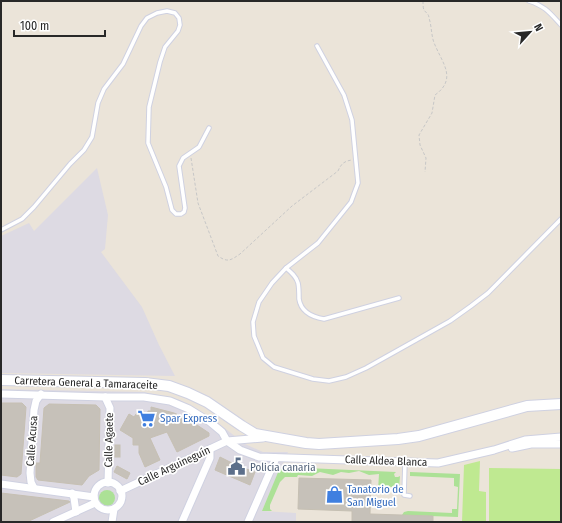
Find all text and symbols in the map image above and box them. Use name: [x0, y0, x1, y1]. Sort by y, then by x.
scale bar: [14, 12, 105, 38]
north arrow: [510, 12, 550, 52]
text: 100 m: [20, 19, 49, 33]
text: N: [531, 22, 546, 34]
street label: Carretera General a Tamaraceite: [14, 374, 158, 392]
supermarket icon: Spar Express: [137, 408, 157, 428]
street label: Calle Agaete: [102, 412, 116, 468]
place label: Spar Express: [160, 412, 217, 425]
street label: Calle Acusa: [24, 415, 40, 467]
street label: Calle Arguineguín: [136, 444, 212, 488]
street label: Calle Aldea Blanca: [345, 453, 427, 469]
public building icon: Policía canaria: [227, 457, 247, 477]
place label: Policía canaria: [250, 461, 316, 474]
place label: Tanatorio de San Miguel: [347, 483, 404, 509]
shop icon: Tanatorio de San Miguel: [324, 485, 344, 505]

